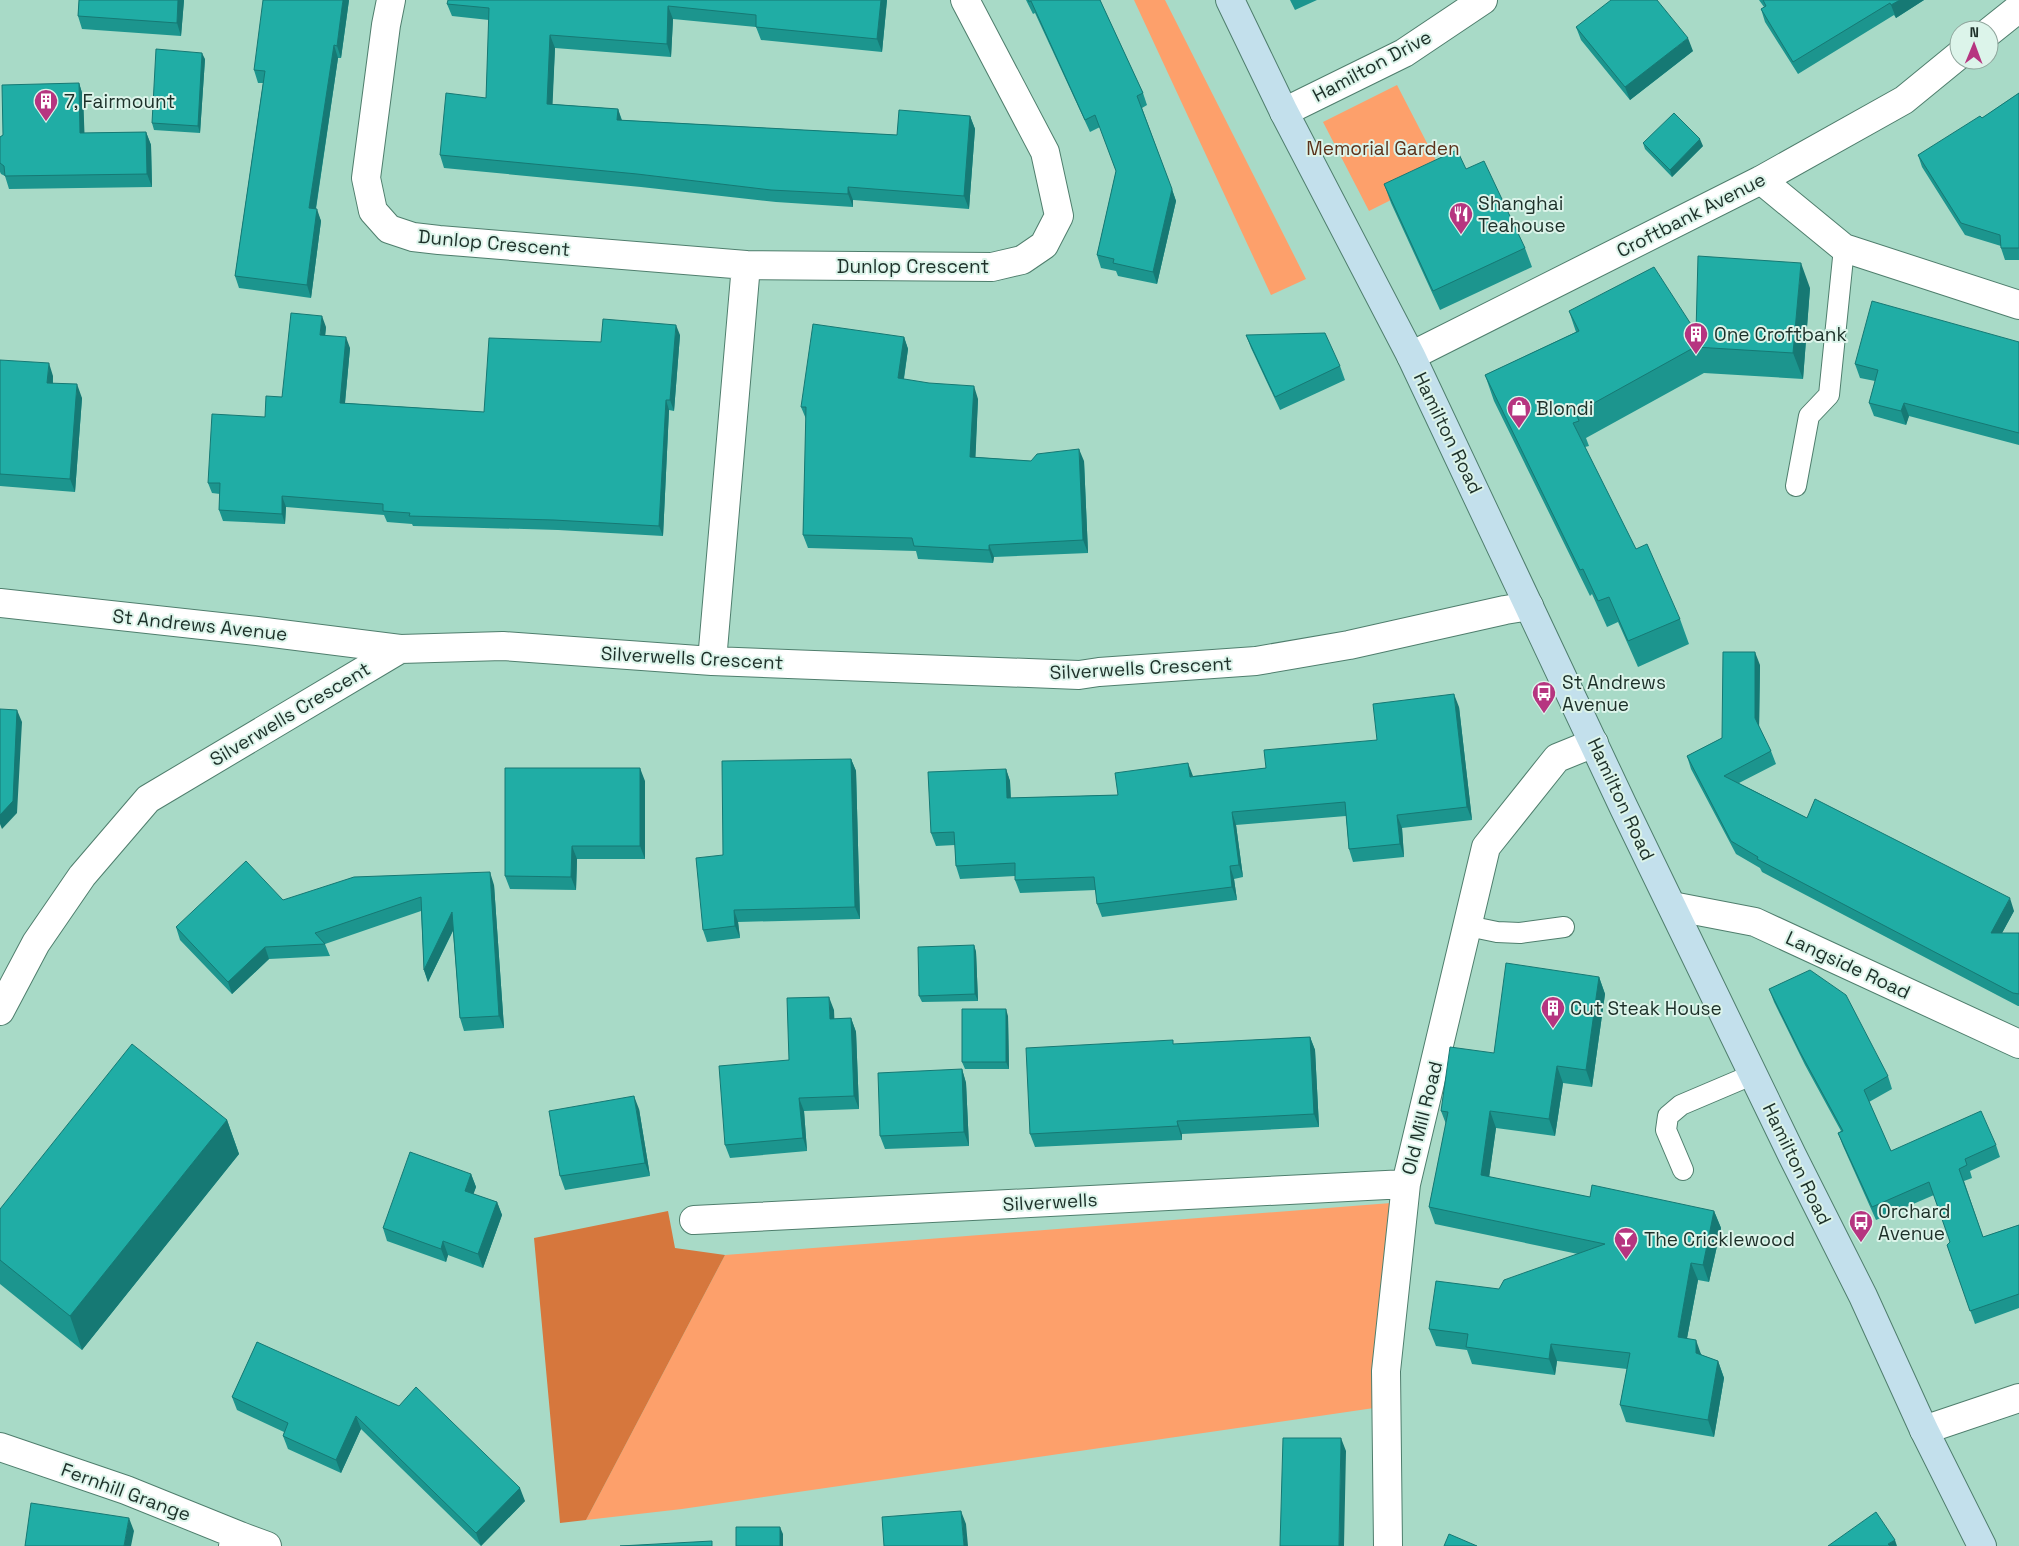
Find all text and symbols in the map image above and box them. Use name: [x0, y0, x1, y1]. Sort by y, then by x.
north arrow: [1949, 20, 1999, 70]
text: N: [1969, 23, 1979, 41]
street label: Hamilton Drive: [1308, 24, 1436, 108]
building icon: 7, Fairmount: [33, 88, 59, 122]
place label: 7, Fairmount: [64, 89, 175, 114]
park label: Memorial Garden: [1306, 136, 1460, 161]
street label: Croftbank Avenue: [1612, 167, 1770, 263]
place label: Shanghai Teahouse: [1478, 191, 1566, 238]
restaurant icon: Shanghai Teahouse: [1448, 201, 1474, 235]
street label: Dunlop Crescent: [417, 224, 571, 262]
street label: Dunlop Crescent: [837, 254, 989, 279]
building icon: One Croftbank: [1683, 321, 1709, 355]
place label: One Croftbank: [1714, 322, 1847, 347]
street label: Hamilton Road: [1408, 368, 1488, 498]
shop icon: Blondi: [1506, 395, 1532, 429]
place label: Blondi: [1536, 396, 1594, 421]
street label: St Andrews Avenue: [111, 603, 289, 647]
street label: Silverwells Crescent: [600, 641, 784, 675]
street label: Silverwells Crescent: [1049, 651, 1233, 685]
street label: Silverwells Crescent: [205, 656, 375, 772]
place label: St Andrews Avenue: [1562, 670, 1666, 717]
bus stop icon: St Andrews Avenue: [1531, 680, 1557, 714]
street label: Hamilton Road: [1582, 734, 1660, 864]
street label: Langside Road: [1782, 925, 1914, 1005]
building icon: Cut Steak House: [1540, 995, 1566, 1029]
place label: Cut Steak House: [1570, 996, 1722, 1021]
street label: Old Mill Road: [1396, 1059, 1448, 1177]
street label: Hamilton Road: [1757, 1099, 1837, 1229]
street label: Silverwells: [1002, 1187, 1098, 1217]
place label: Orchard Avenue: [1878, 1199, 1951, 1246]
bus stop icon: Orchard Avenue: [1848, 1209, 1874, 1243]
bar icon: The Cricklewood: [1613, 1226, 1639, 1260]
place label: The Cricklewood: [1644, 1227, 1795, 1252]
street label: Fernhill Grange: [58, 1457, 194, 1527]

